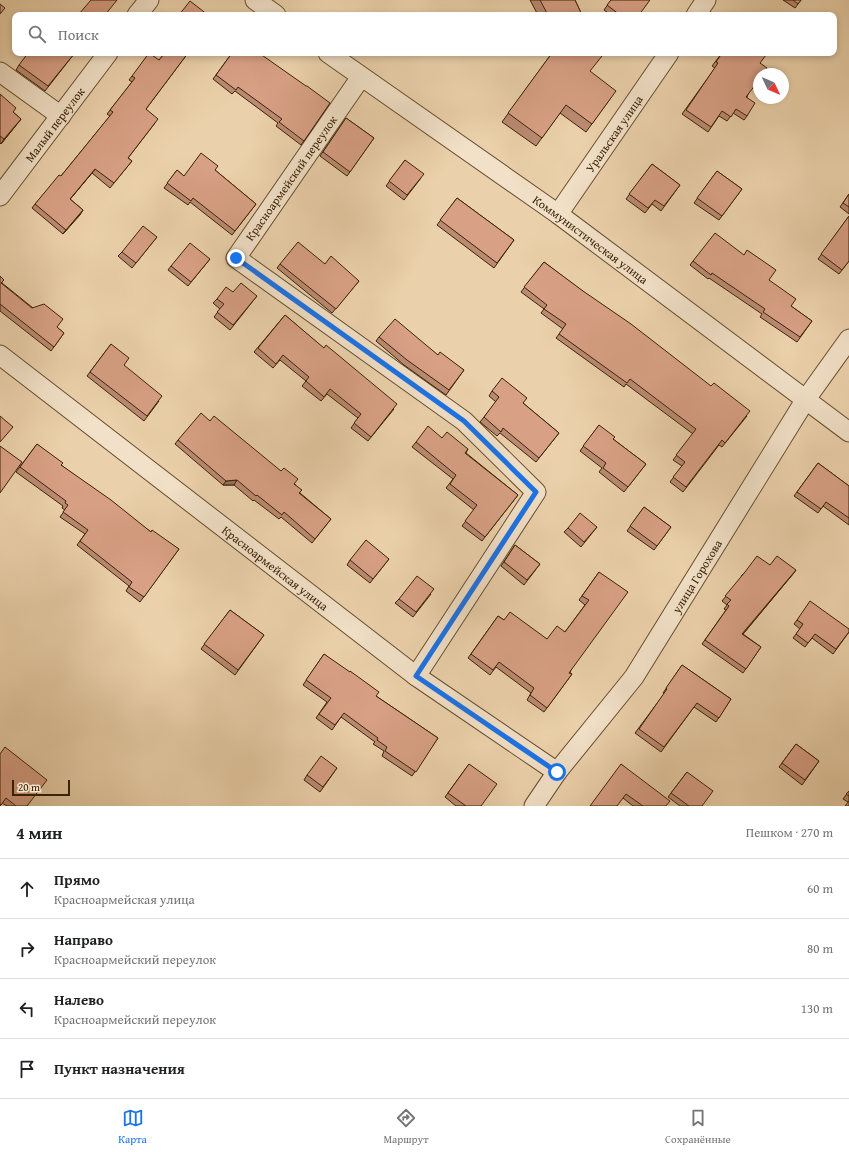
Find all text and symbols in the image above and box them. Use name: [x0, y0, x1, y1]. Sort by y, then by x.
search box: [12, 12, 837, 56]
icon: search: [26, 23, 48, 45]
text: Поиск: [58, 24, 99, 45]
north arrow: [753, 68, 789, 104]
street label: Малый переулок: [20, 83, 88, 165]
street label: Уральская улица: [581, 91, 646, 175]
street label: Красноармейский переулок: [241, 111, 341, 244]
street label: Коммунистическая улица: [530, 191, 652, 288]
route end: [227, 249, 245, 267]
street label: Красноармейская улица: [219, 521, 332, 614]
street label: улица Горохова: [667, 536, 726, 617]
route start: [548, 763, 566, 781]
scale bar: [12, 778, 70, 797]
text: 20 m: [18, 779, 40, 795]
text: 4 мин: [16, 820, 62, 845]
text: Пешком · 270 m: [746, 823, 833, 842]
text: Прямо: [54, 869, 100, 890]
icon: ahead: [16, 878, 38, 900]
text: 60 m: [807, 879, 833, 898]
text: Красноармейская улица: [54, 890, 195, 909]
text: Направо: [54, 929, 113, 950]
icon: right: [16, 938, 38, 960]
text: 80 m: [807, 939, 833, 958]
text: Красноармейский переулок: [54, 950, 216, 969]
text: Налево: [54, 989, 104, 1010]
icon: left: [16, 998, 38, 1020]
text: 130 m: [801, 999, 833, 1018]
text: Красноармейский переулок: [54, 1010, 216, 1029]
icon: arrive: [16, 1058, 38, 1080]
text: Пункт назначения: [54, 1058, 185, 1079]
tab: Карта: [118, 1107, 147, 1147]
tab: Маршрут: [383, 1107, 428, 1147]
tab: Сохранённые: [665, 1107, 731, 1147]

